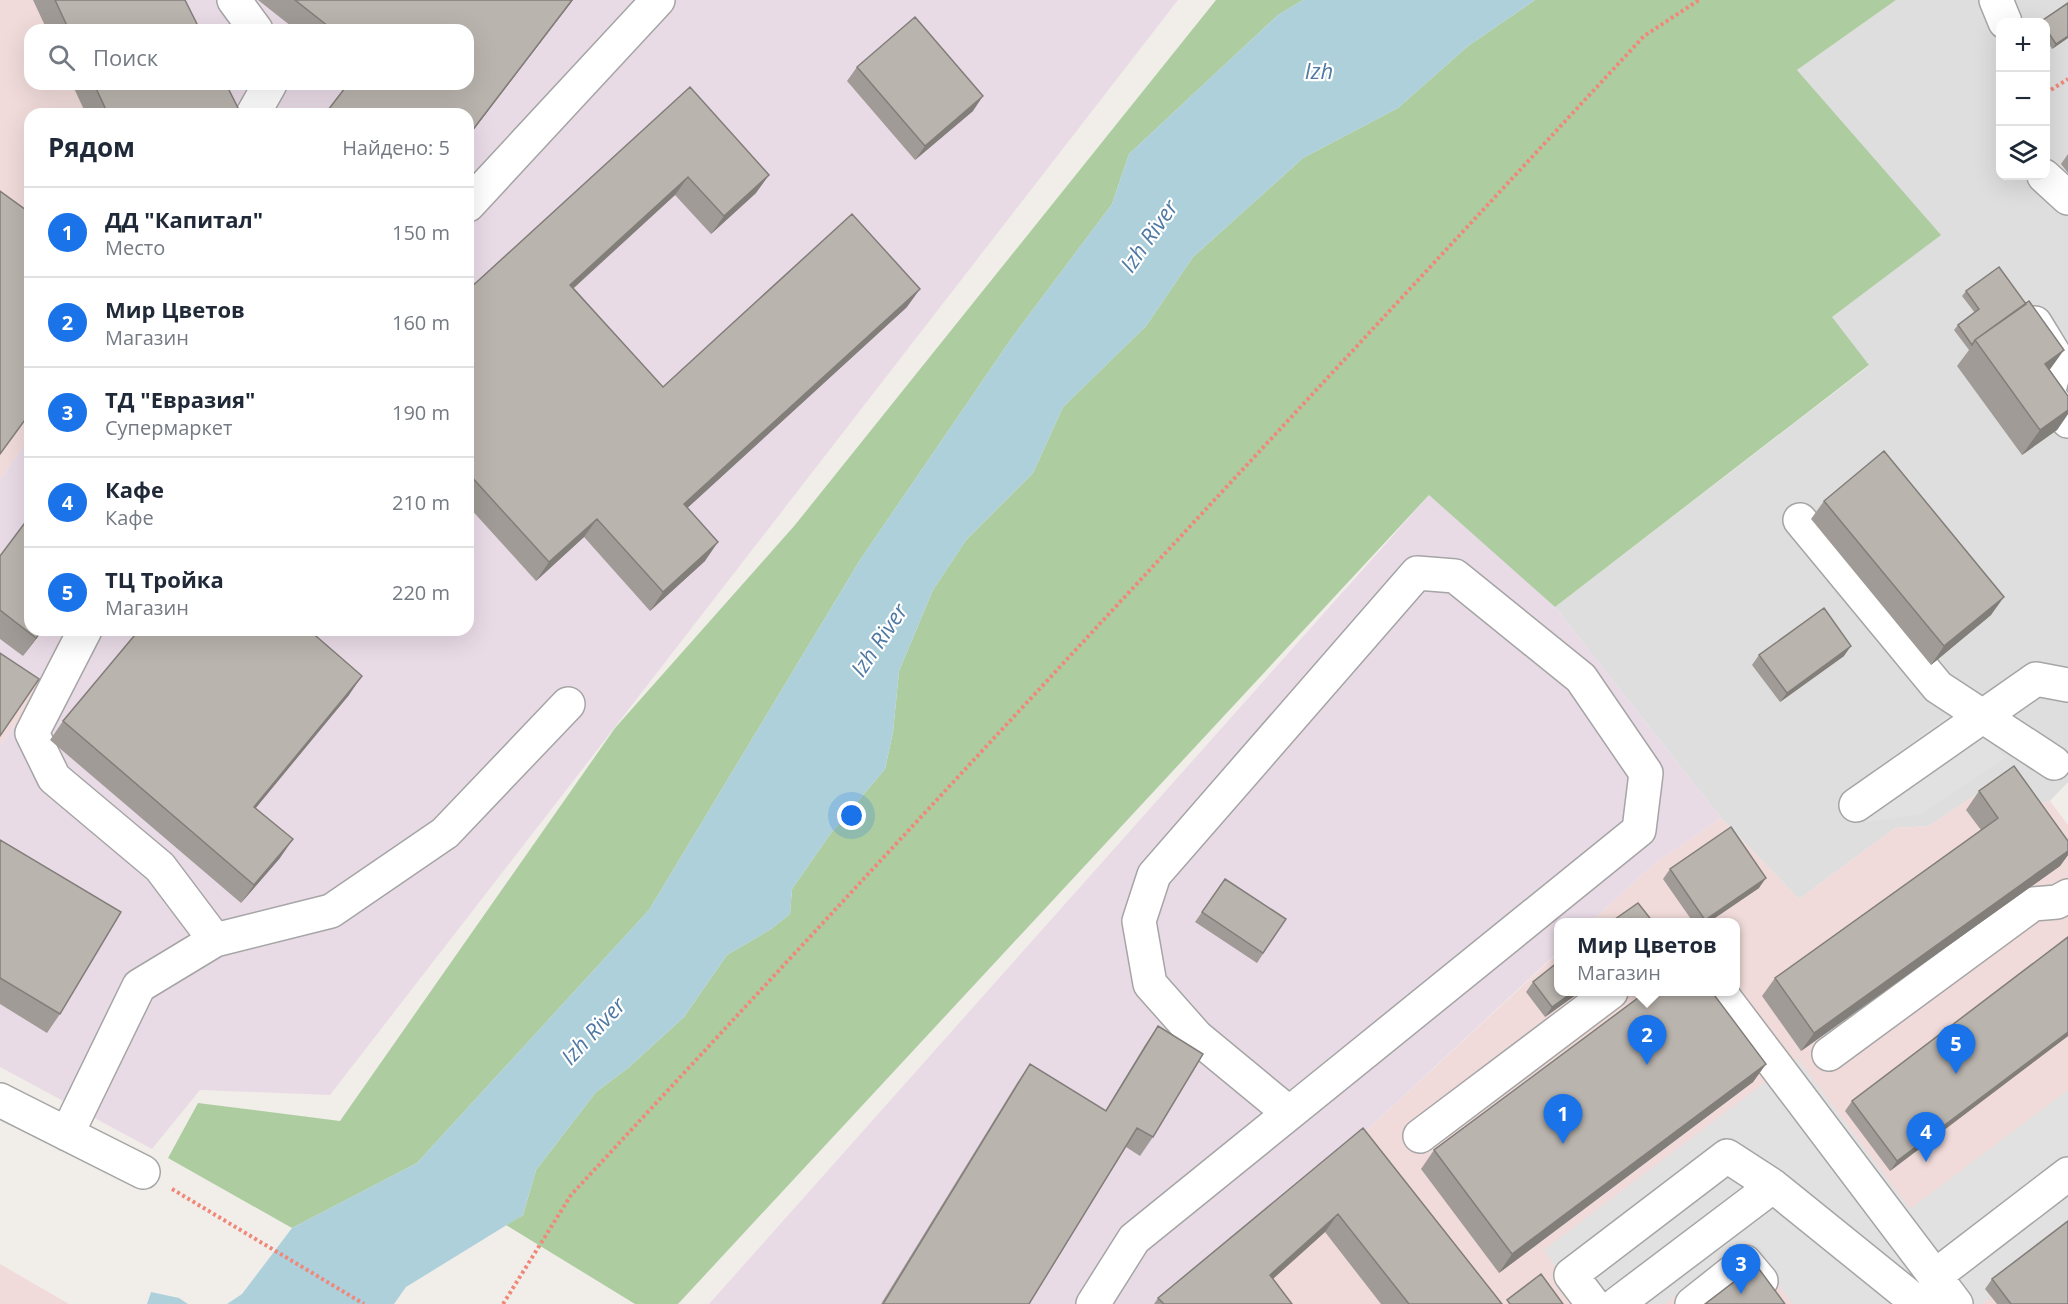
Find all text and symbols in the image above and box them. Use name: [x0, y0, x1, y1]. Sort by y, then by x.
map controls: [1996, 18, 2050, 180]
button: +: [1996, 18, 2050, 72]
search box: [24, 24, 474, 90]
icon: search: [45, 41, 78, 74]
text: Поиск: [93, 42, 158, 72]
water label: Izh: [1305, 55, 1333, 85]
button: −: [1996, 72, 2050, 126]
button: layers: [1996, 126, 2050, 180]
text: Рядом: [48, 129, 135, 165]
text: Найдено: 5: [342, 134, 450, 161]
water label: Izh River: [1112, 192, 1185, 278]
text: ДД "Капитал": [105, 204, 263, 234]
text: 1: [62, 219, 73, 246]
text: 150 m: [392, 219, 450, 246]
text: Место: [105, 234, 165, 261]
text: Мир Цветов: [105, 294, 245, 324]
text: 2: [62, 309, 73, 336]
text: 160 m: [392, 309, 450, 336]
text: Магазин: [105, 324, 189, 351]
text: ТД "Евразия": [105, 384, 256, 414]
text: 3: [62, 399, 73, 426]
text: 190 m: [392, 399, 450, 426]
text: Супермаркет: [105, 414, 232, 441]
text: Кафе: [105, 474, 164, 504]
text: 4: [62, 489, 73, 516]
text: 210 m: [392, 489, 450, 516]
text: Кафе: [105, 504, 154, 531]
text: ТЦ Тройка: [105, 564, 224, 594]
text: 5: [62, 579, 73, 606]
text: 220 m: [392, 579, 450, 606]
text: Магазин: [105, 594, 189, 621]
water label: Izh River: [843, 596, 914, 682]
your location: [837, 801, 866, 830]
popup: [1554, 918, 1740, 996]
text: Мир Цветов: [1577, 929, 1717, 959]
text: Магазин: [1577, 959, 1661, 986]
water label: Izh River: [553, 989, 632, 1071]
pin: 2: [1628, 1016, 1666, 1065]
pin: 5: [1936, 1024, 1976, 1074]
pin: 1: [1544, 1094, 1582, 1144]
pin: 4: [1906, 1112, 1946, 1162]
pin: 3: [1722, 1244, 1760, 1294]

